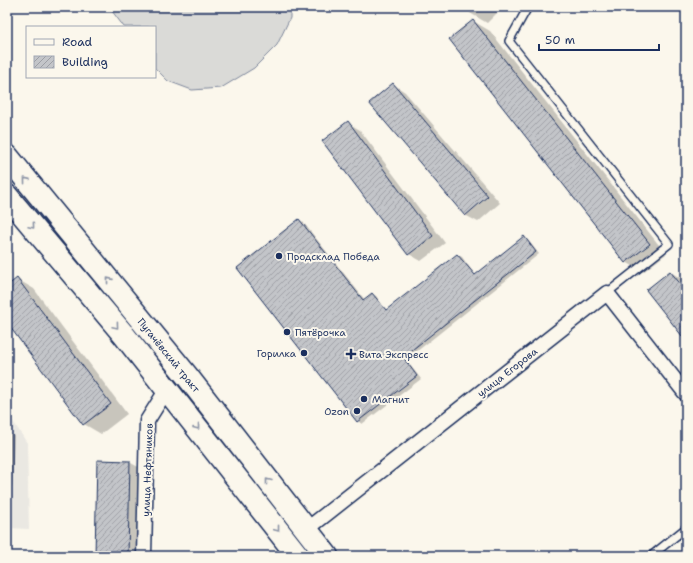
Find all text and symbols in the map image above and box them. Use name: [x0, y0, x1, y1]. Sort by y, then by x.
legend: [26, 26, 156, 78]
scale bar: [539, 26, 659, 52]
text: 50 m: [545, 32, 575, 48]
text: Road: [62, 34, 93, 50]
text: Building: [62, 54, 108, 70]
one-way arrow: [24, 177, 31, 184]
one-way arrow: [28, 221, 35, 229]
place label: Продсклад Победа: [287, 250, 381, 263]
marker: Продсклад Победа: [274, 251, 284, 261]
one-way arrow: [106, 278, 113, 285]
street label: Пугачёвский тракт: [135, 315, 203, 396]
one-way arrow: [111, 321, 118, 328]
place label: Пятёрочка: [295, 326, 346, 339]
marker: Пятёрочка: [282, 327, 292, 337]
street label: улица Егорова: [475, 344, 541, 400]
place label: Горилка: [257, 347, 297, 360]
marker: Горилка: [299, 348, 309, 358]
place label: Вита Экспресс: [359, 348, 428, 361]
marker: Вита Экспресс: [346, 349, 356, 359]
place label: Магнит: [372, 393, 410, 406]
marker: Магнит: [359, 394, 369, 404]
place label: Ozon: [324, 405, 349, 418]
marker: Ozon: [352, 406, 362, 416]
street label: улица Нефтяников: [139, 423, 156, 517]
one-way arrow: [192, 423, 200, 430]
one-way arrow: [266, 479, 273, 486]
one-way arrow: [272, 525, 279, 532]

